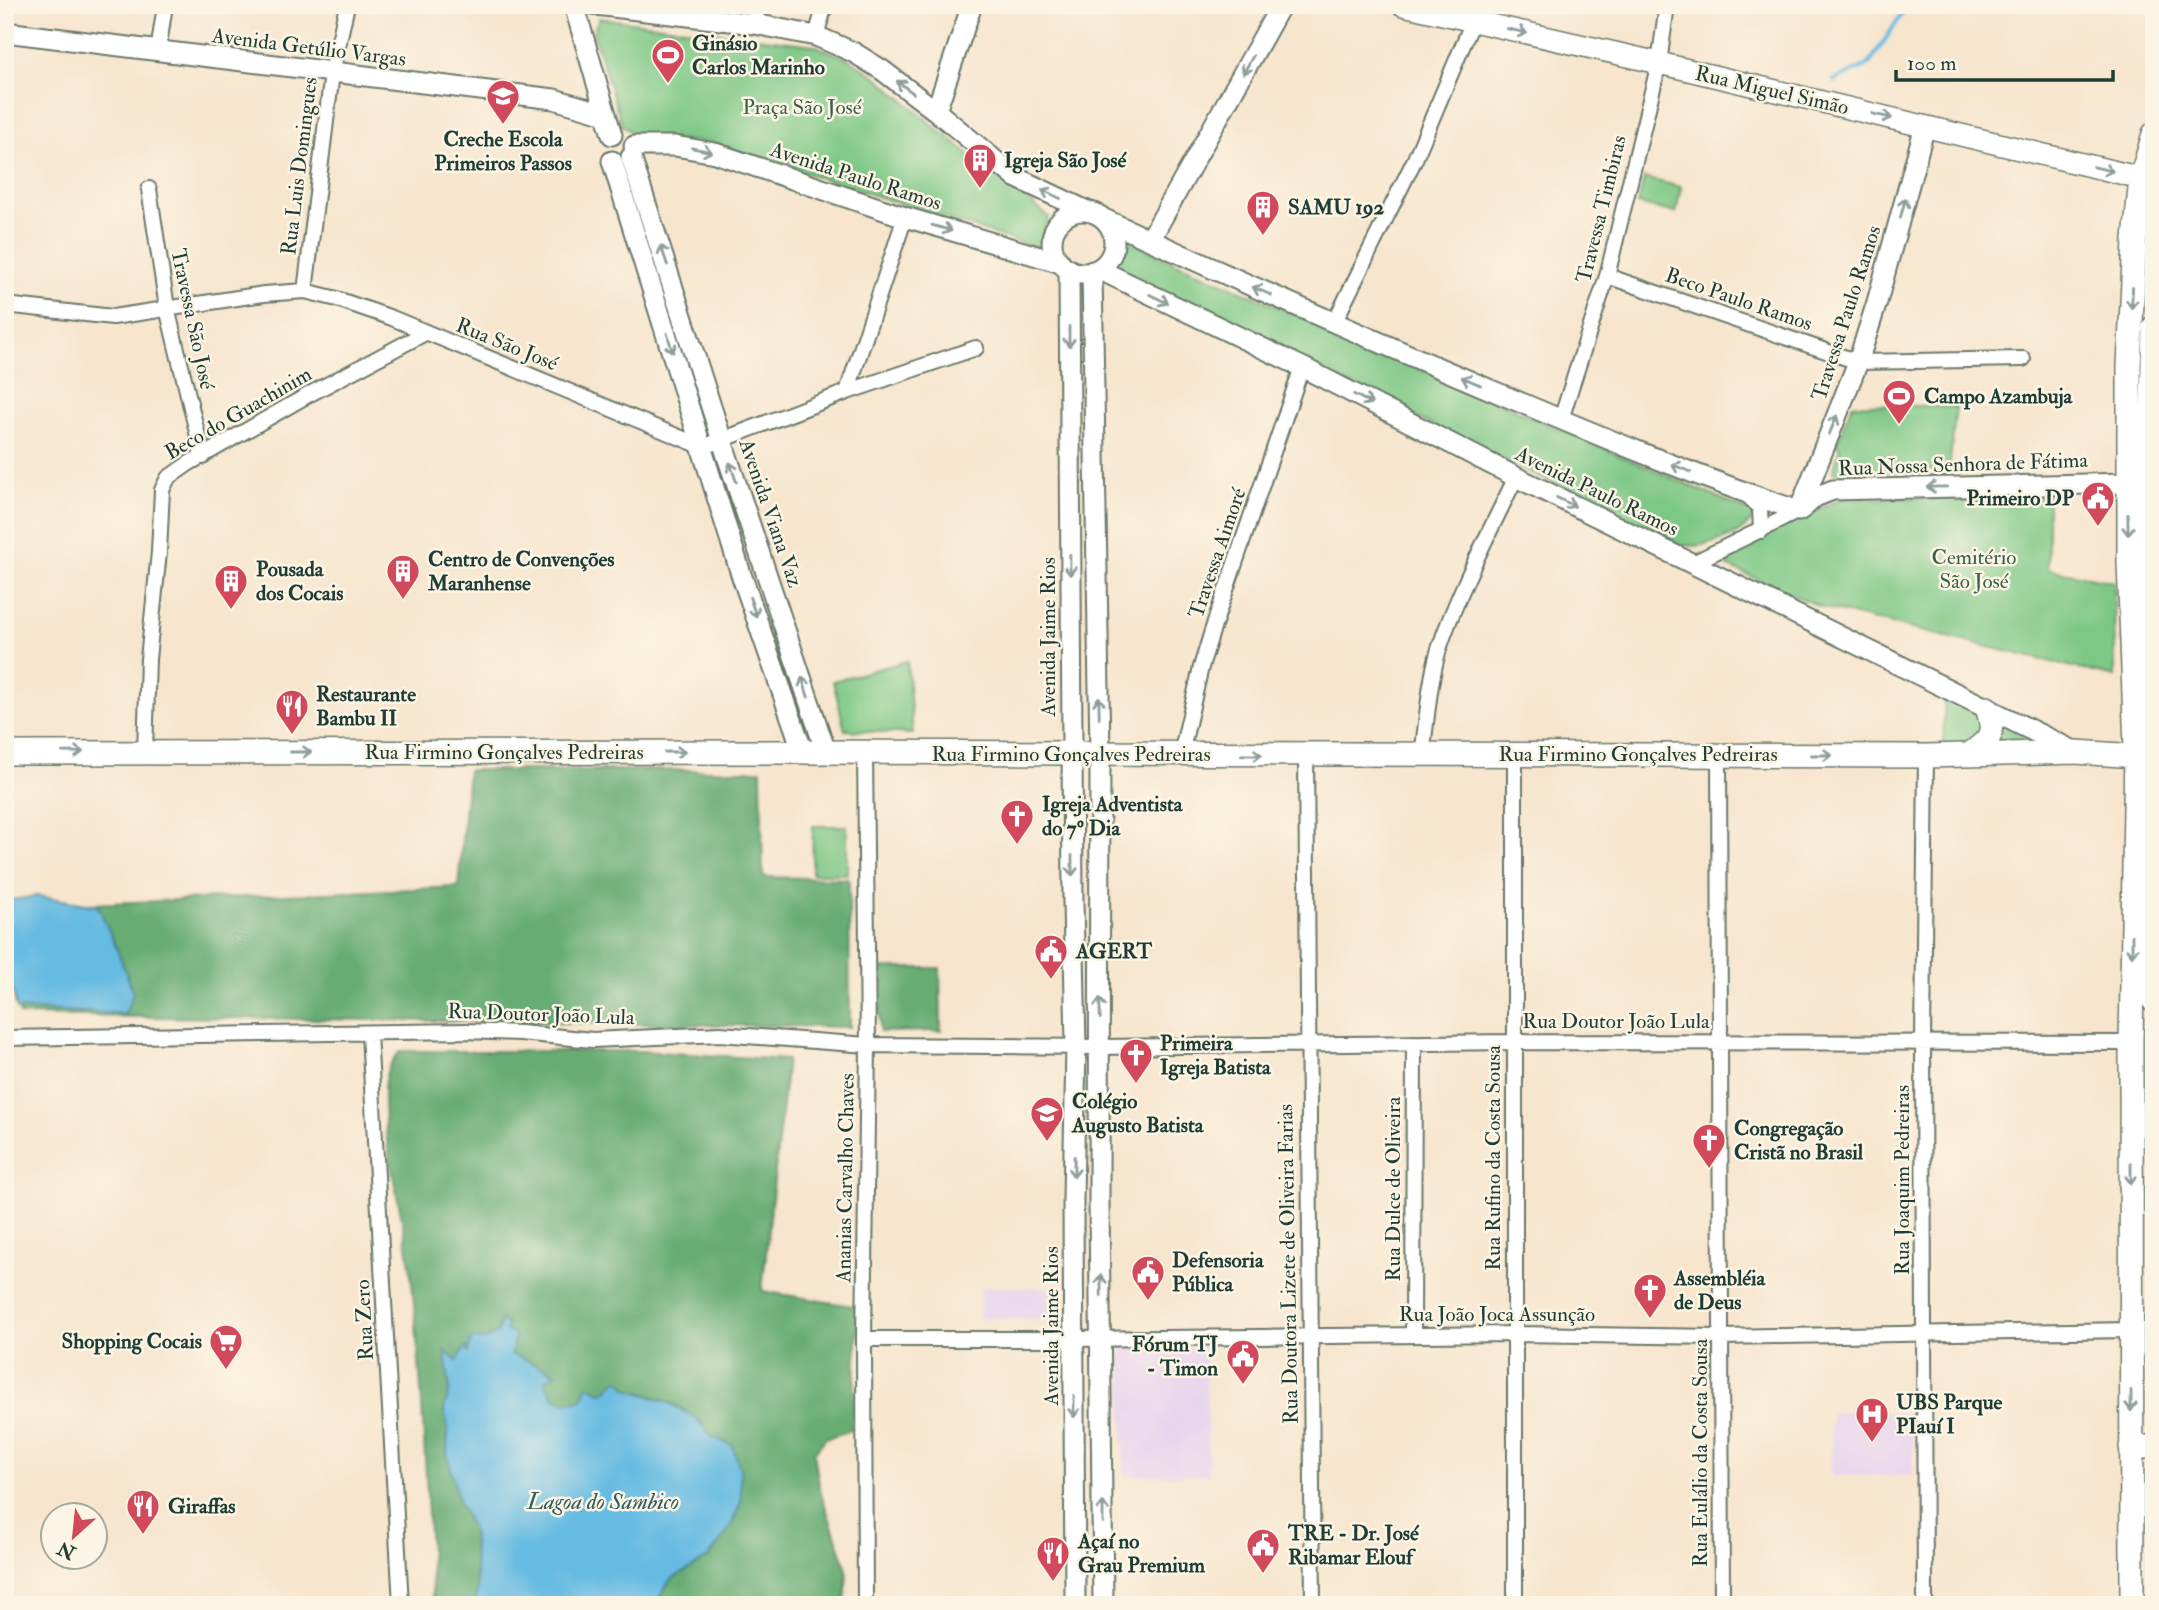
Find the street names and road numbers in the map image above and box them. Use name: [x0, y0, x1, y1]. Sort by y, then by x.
street label: Avenida Getúlio Vargas: [209, 22, 408, 73]
street label: Rua Miguel Simão: [1692, 60, 1851, 121]
street label: Rua Luis Domingues: [275, 75, 324, 257]
street label: Travessa Timbiras: [1570, 133, 1633, 286]
street label: Avenida Paulo Ramos: [766, 136, 945, 217]
street label: Travessa Paulo Ramos: [1805, 222, 1888, 404]
street label: Travessa São José: [164, 246, 221, 392]
street label: Beco Paulo Ramos: [1662, 262, 1816, 337]
street label: Rua São José: [452, 312, 562, 377]
street label: Beco do Guachinim: [160, 360, 317, 466]
street label: Avenida Viana Vaz: [732, 435, 809, 591]
street label: Avenida Paulo Ramos: [1510, 440, 1683, 543]
street label: Rua Nossa Senhora de Fátima: [1838, 447, 2089, 482]
street label: Travessa Aimoré: [1183, 484, 1253, 622]
street label: Avenida Jaime Rios: [1035, 557, 1062, 718]
street label: Rua Firmino Gonçalves Pedreiras: [364, 739, 644, 766]
street label: Rua Firmino Gonçalves Pedreiras: [931, 741, 1211, 768]
street label: Rua Firmino Gonçalves Pedreiras: [1498, 741, 1778, 768]
street label: Rua Doutor João Lula: [447, 998, 635, 1031]
street label: Rua Doutor João Lula: [1522, 1008, 1710, 1035]
street label: Rua Rufino da Costa Sousa: [1480, 1045, 1507, 1271]
street label: Ananias Carvalho Chaves: [830, 1073, 861, 1284]
street label: Rua Joaquim Pedreiras: [1889, 1085, 1916, 1275]
street label: Rua Dulce de Oliveira: [1380, 1096, 1407, 1281]
street label: Rua Doutora Lizete de Oliveira Farias: [1272, 1104, 1305, 1424]
street label: Avenida Jaime Rios: [1038, 1246, 1065, 1407]
street label: Rua Zero: [349, 1279, 380, 1361]
street label: Rua João Joca Assunção: [1399, 1301, 1595, 1328]
street label: Rua Eulálio da Costa Sousa: [1687, 1338, 1714, 1567]

